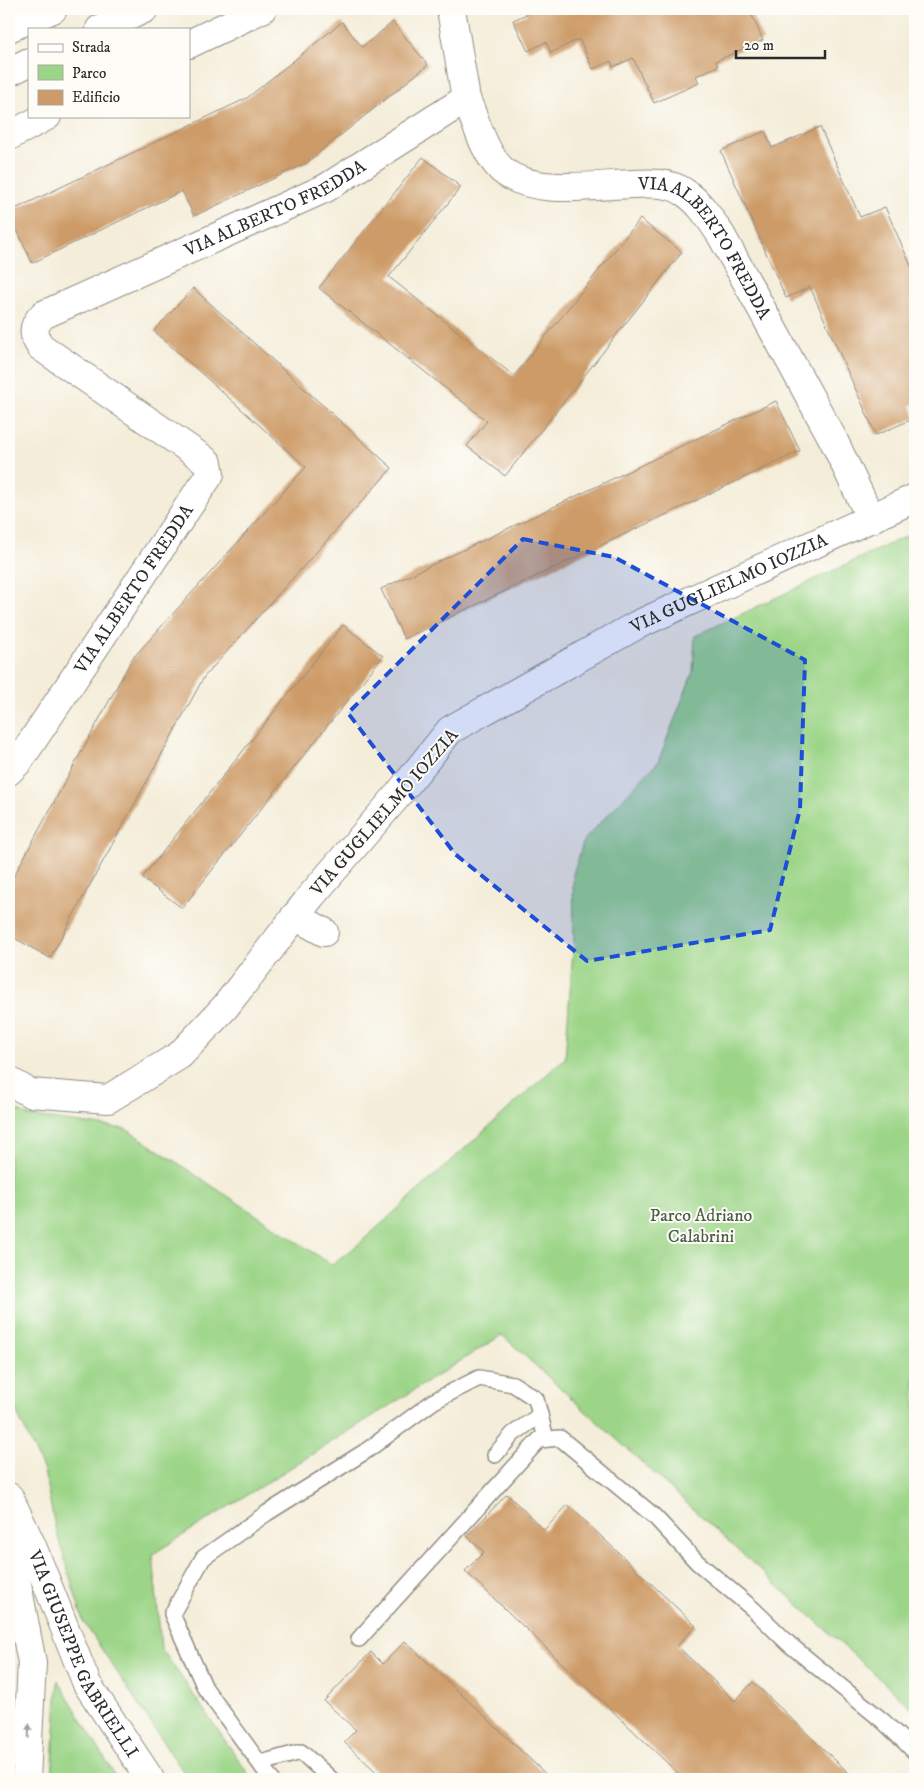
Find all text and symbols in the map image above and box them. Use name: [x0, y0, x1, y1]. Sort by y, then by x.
legend: [28, 28, 190, 118]
scale bar: [736, 28, 825, 60]
text: 20 m: [744, 36, 774, 55]
text: Strada: [72, 38, 111, 57]
text: Parco: [72, 64, 106, 83]
text: Edificio: [72, 88, 120, 107]
street label: VIA ALBERTO FREDDA: [180, 155, 371, 262]
street label: VIA ALBERTO FREDDA: [637, 173, 775, 324]
street label: VIA ALBERTO FREDDA: [70, 500, 199, 679]
street label: VIA GUGLIELMO IOZZIA: [626, 529, 832, 639]
street label: VIA GUGLIELMO IOZZIA: [306, 724, 464, 901]
park label: Parco Adriano Calabrini: [650, 1205, 753, 1248]
street label: VIA GIUSEPPE GABRIELLI: [23, 1546, 143, 1762]
one-way arrow: [25, 1722, 33, 1738]

